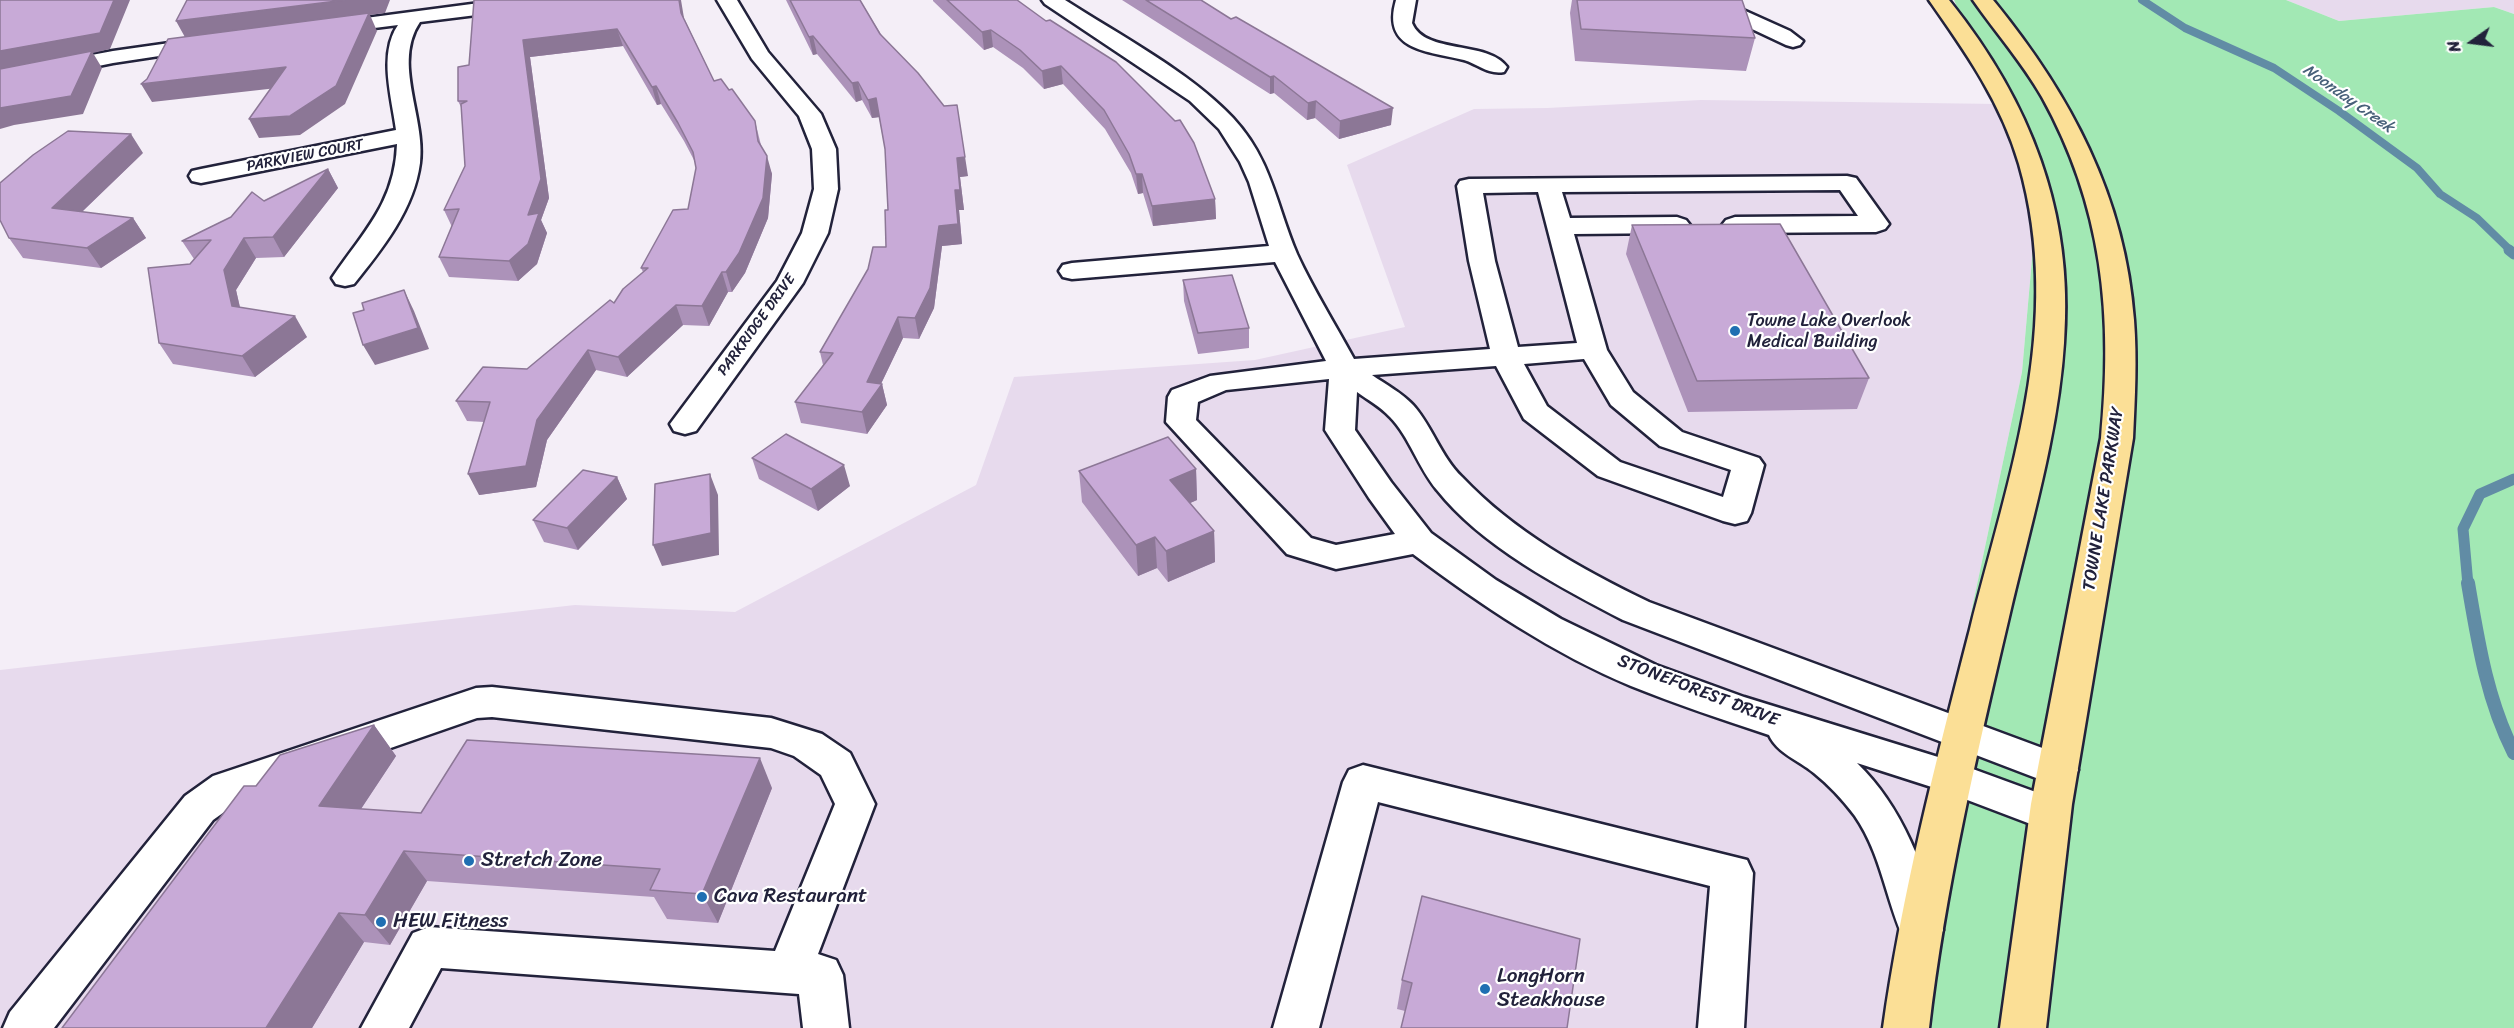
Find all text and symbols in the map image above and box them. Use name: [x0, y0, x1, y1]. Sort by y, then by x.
north arrow: [2442, 12, 2502, 72]
text: N: [2439, 38, 2469, 55]
water label: Noonday Creek: [2299, 61, 2397, 137]
street label: PARKVIEW COURT: [245, 136, 365, 176]
street label: PARKRIDGE DRIVE: [714, 271, 800, 379]
place label: Towne Lake Overlook Medical Building: [1747, 310, 1911, 352]
marker: Towne Lake Overlook Medical Building: [1728, 324, 1742, 338]
street label: TOWNE LAKE PARKWAY: [2079, 406, 2129, 592]
street label: STONEFOREST DRIVE: [1614, 650, 1782, 732]
place label: Stretch Zone: [481, 848, 602, 874]
marker: Stretch Zone: [462, 854, 476, 868]
place label: Cava Restaurant: [714, 884, 867, 910]
marker: Cava Restaurant: [695, 890, 709, 904]
place label: HEW Fitness: [393, 909, 508, 935]
marker: HEW Fitness: [374, 915, 388, 929]
place label: LongHorn Steakhouse: [1497, 964, 1605, 1014]
marker: LongHorn Steakhouse: [1478, 982, 1492, 996]

